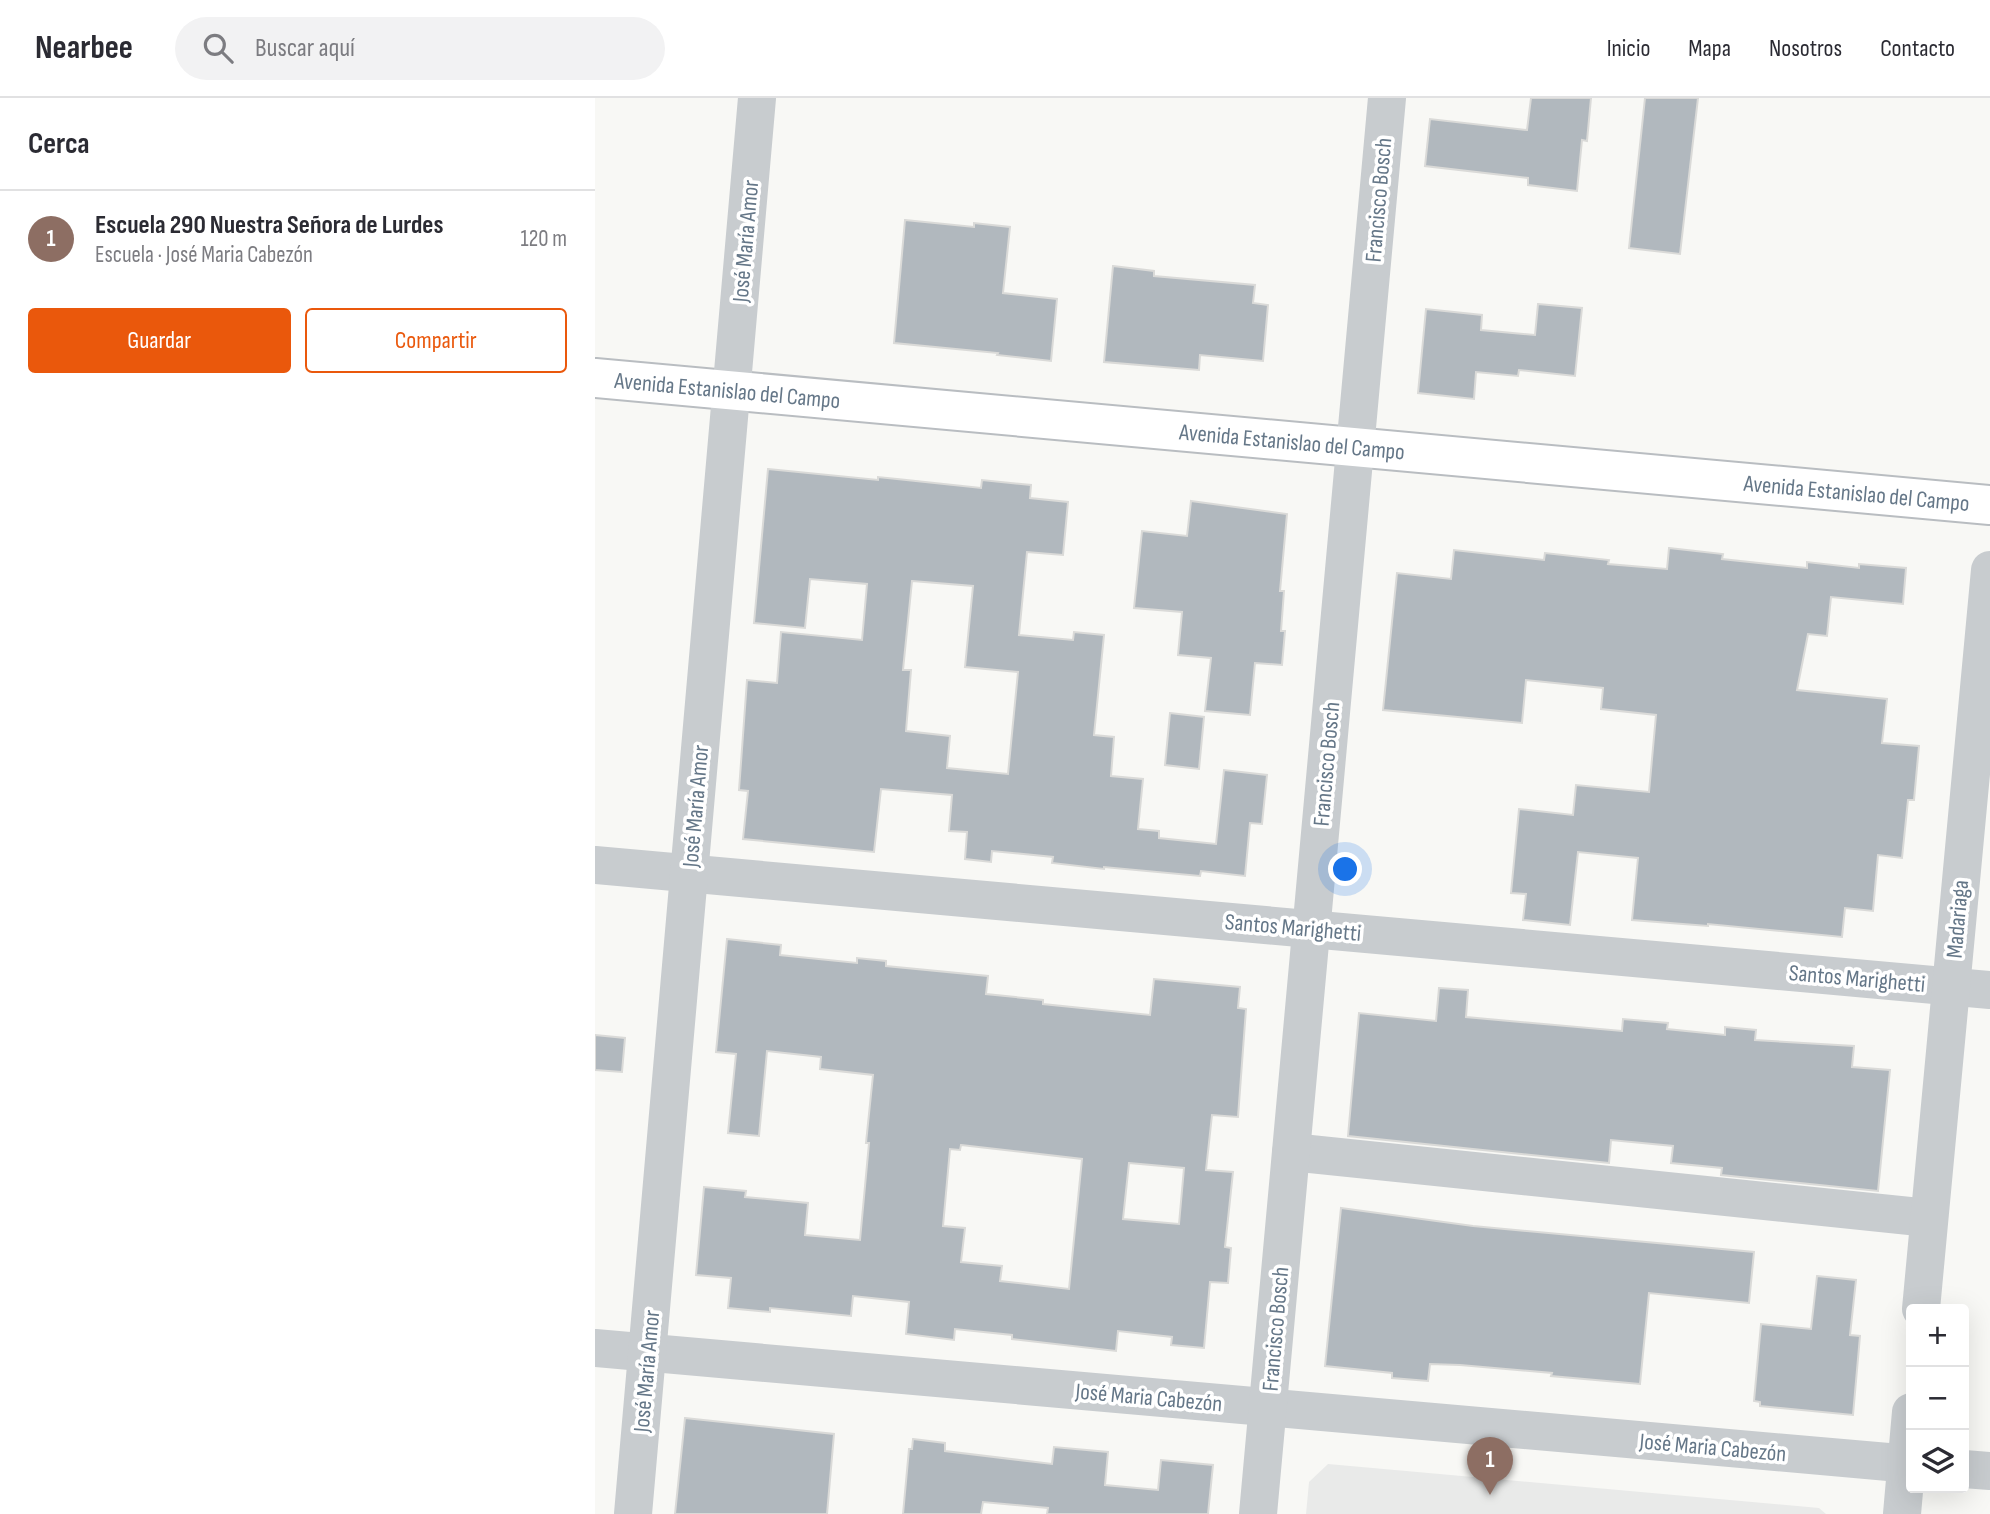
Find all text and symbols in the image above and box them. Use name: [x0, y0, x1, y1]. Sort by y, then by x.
search box: [175, 17, 665, 80]
text: Nearbee: [35, 28, 133, 68]
icon: search: [199, 29, 237, 67]
text: Buscar aquí: [255, 33, 355, 64]
text: Inicio: [1607, 34, 1650, 63]
text: Mapa: [1688, 34, 1731, 63]
text: Nosotros: [1769, 34, 1842, 63]
text: Contacto: [1880, 34, 1955, 63]
text: Cerca: [28, 126, 90, 162]
street label: Francisco Bosch: [1360, 137, 1398, 263]
street label: José María Amor: [727, 178, 765, 304]
text: Escuela 290 Nuestra Señora de Lurdes: [95, 210, 443, 241]
text: 1: [46, 225, 56, 253]
text: 120 m: [521, 225, 567, 253]
text: Escuela · José Maria Cabezón: [95, 241, 313, 269]
button: Guardar: [28, 308, 291, 373]
button: Compartir: [305, 308, 567, 373]
street label: Avenida Estanislao del Campo: [612, 367, 841, 415]
street label: Avenida Estanislao del Campo: [1177, 418, 1406, 467]
street label: Avenida Estanislao del Campo: [1742, 470, 1971, 518]
street label: Francisco Bosch: [1308, 701, 1346, 827]
street label: José María Amor: [677, 743, 715, 869]
your location: [1328, 852, 1362, 886]
street label: Madariaga: [1941, 879, 1975, 959]
street label: Santos Marighetti: [1224, 908, 1362, 948]
street label: Santos Marighetti: [1788, 959, 1926, 999]
street label: Francisco Bosch: [1257, 1266, 1295, 1392]
map controls: [1906, 1304, 1969, 1493]
button: +: [1906, 1304, 1969, 1367]
street label: José María Amor: [628, 1308, 666, 1434]
button: −: [1906, 1367, 1969, 1430]
street label: José Maria Cabezón: [1073, 1378, 1223, 1418]
street label: José Maria Cabezón: [1637, 1428, 1787, 1468]
button: layers: [1906, 1430, 1969, 1493]
pin: 1: [1467, 1437, 1513, 1495]

